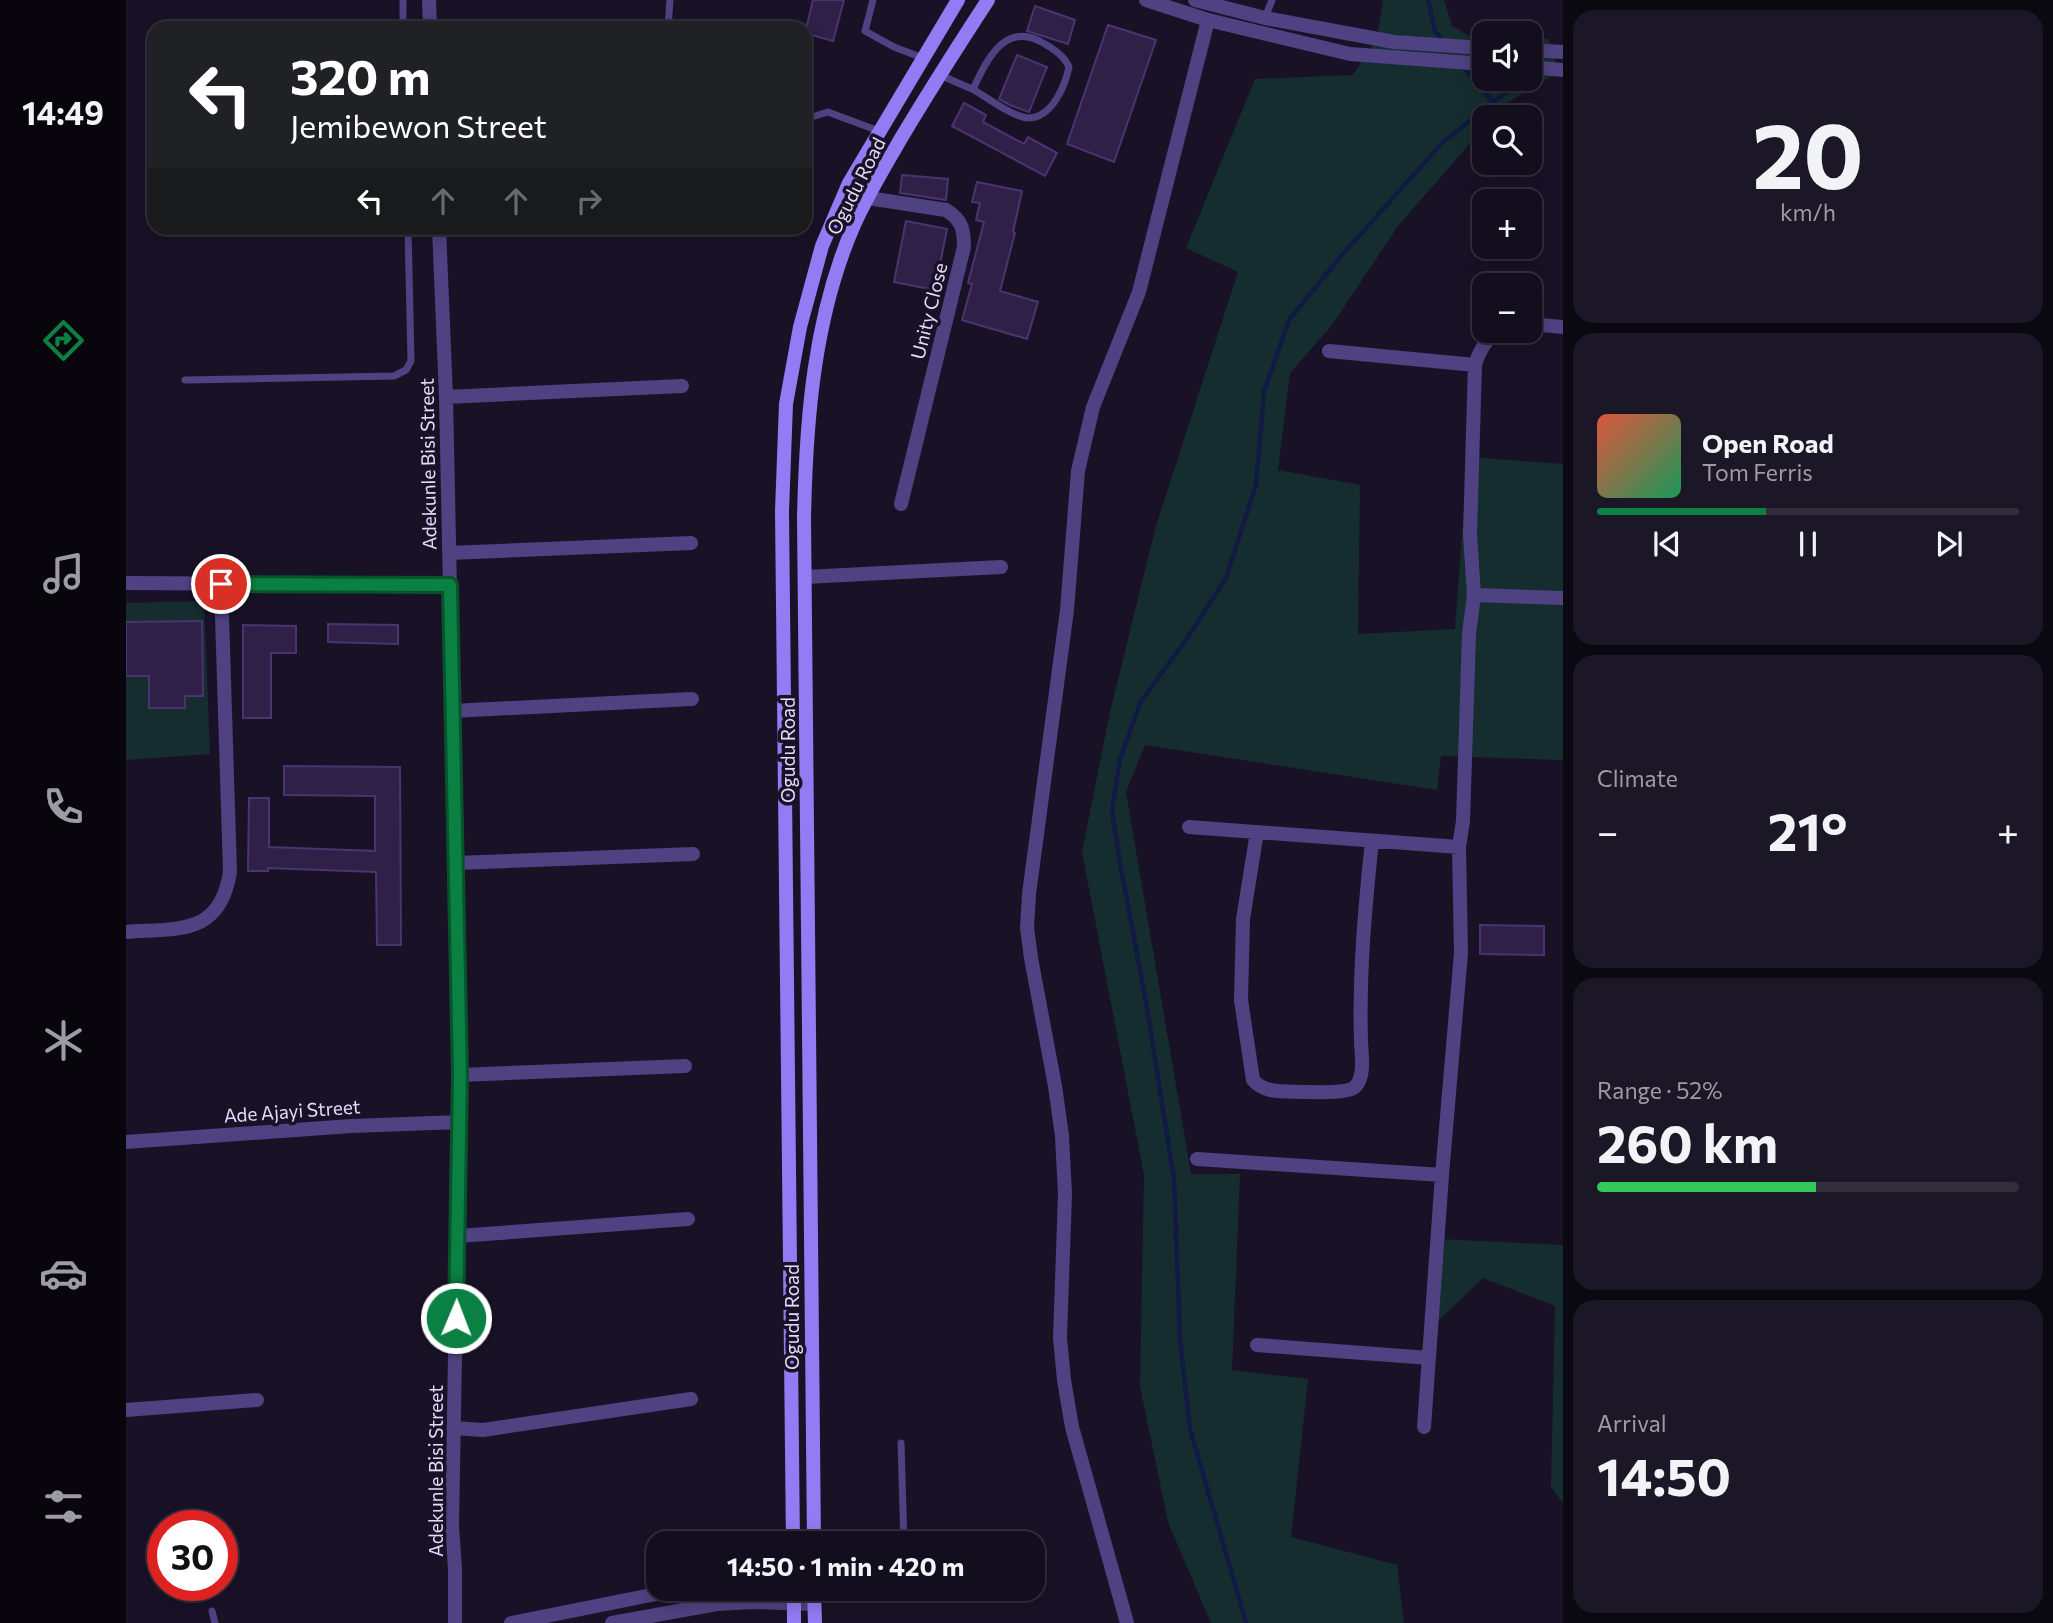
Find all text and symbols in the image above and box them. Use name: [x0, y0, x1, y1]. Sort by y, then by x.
map controls: [1472, 21, 1542, 343]
button: sound: [1472, 21, 1542, 91]
text: 320 m: [290, 45, 431, 105]
icon: left: [175, 49, 266, 140]
text: 14:49: [22, 92, 104, 132]
text: 20: [1752, 96, 1864, 208]
text: Jemibewon Street: [290, 105, 547, 145]
button: search: [1472, 105, 1542, 175]
street label: Ogudu Road: [821, 133, 890, 238]
icon: left: [351, 182, 389, 220]
icon: ahead: [424, 182, 462, 220]
icon: ahead: [497, 182, 535, 220]
icon: right: [570, 182, 608, 220]
button: +: [1472, 189, 1542, 259]
text: km/h: [1780, 198, 1836, 226]
street label: Unity Close: [905, 260, 952, 361]
button: −: [1472, 273, 1542, 343]
icon: directions: [39, 316, 88, 365]
street label: Adekunle Bisi Street: [414, 378, 440, 550]
text: Open Road: [1702, 427, 1834, 458]
text: Tom Ferris: [1702, 458, 1813, 486]
icon: previous: [1648, 525, 1686, 563]
icon: pause: [1789, 525, 1827, 563]
icon: next: [1930, 525, 1968, 563]
icon: music: [39, 549, 88, 598]
pin: [191, 554, 251, 614]
icon: arrive: [202, 565, 240, 603]
street label: Ogudu Road: [776, 697, 799, 803]
text: Climate: [1597, 764, 1678, 792]
icon: phone: [39, 782, 88, 831]
text: 21°: [1768, 798, 1847, 862]
text: −: [1597, 807, 1619, 854]
text: +: [1997, 807, 2019, 854]
icon: climate: [39, 1016, 88, 1065]
text: Range · 52%: [1597, 1076, 1722, 1104]
street label: Ade Ajayi Street: [223, 1094, 361, 1127]
text: 260 km: [1597, 1110, 1778, 1174]
icon: car: [39, 1249, 88, 1298]
street label: Ogudu Road: [780, 1264, 803, 1370]
position arrow: [419, 1281, 493, 1355]
street label: Adekunle Bisi Street: [424, 1385, 447, 1557]
text: Arrival: [1597, 1409, 1667, 1437]
text: 14:50: [1597, 1443, 1731, 1507]
icon: filters: [39, 1482, 88, 1531]
speed limit sign: 30: [147, 1510, 238, 1601]
text: 14:50 · 1 min · 420 m: [727, 1550, 964, 1581]

